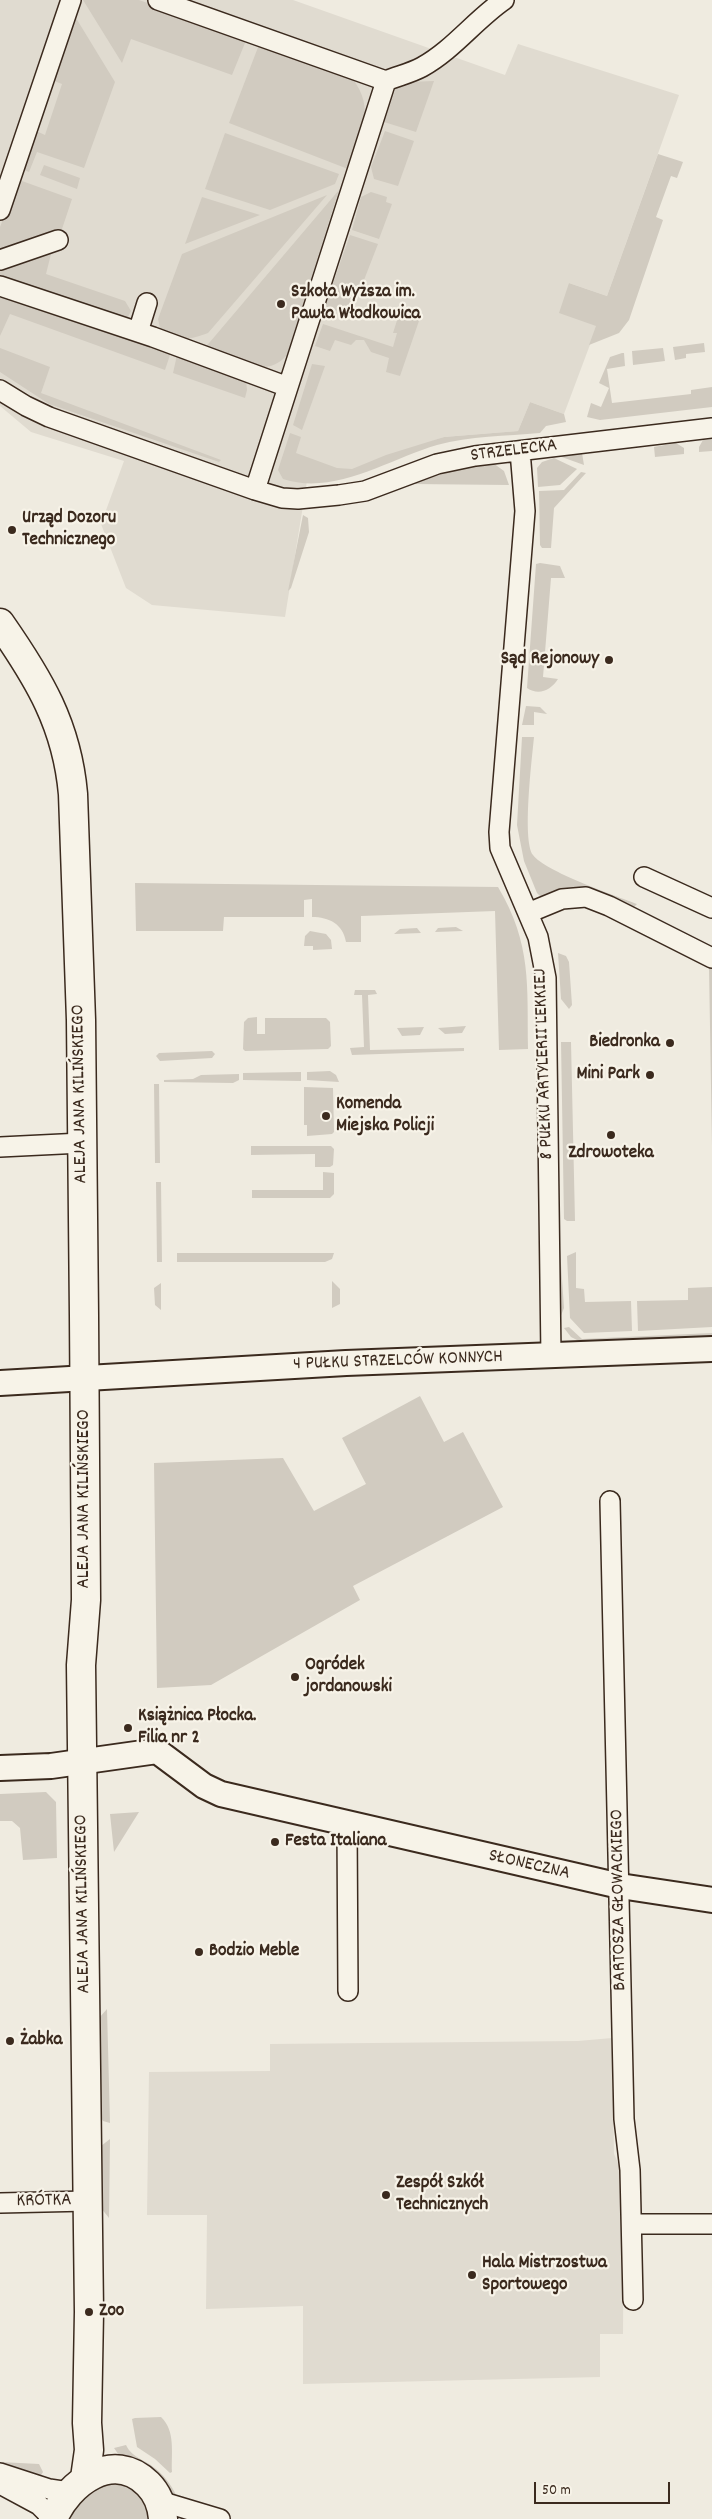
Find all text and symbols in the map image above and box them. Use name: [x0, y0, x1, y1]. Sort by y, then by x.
place label: Szkoła Wyższa im. Pawła Włodkowica: [291, 282, 420, 326]
marker: Szkoła Wyższa im. Pawła Włodkowica: [275, 298, 287, 310]
street label: STRZELECKA: [469, 435, 559, 469]
place label: Urząd Dozoru Technicznego: [22, 508, 116, 552]
marker: Urząd Dozoru Technicznego: [6, 524, 18, 536]
place label: Sąd Rejonowy: [501, 649, 599, 671]
marker: Sąd Rejonowy: [603, 654, 615, 666]
street label: 8 PUŁKU ARTYLERII LEKKIEJ: [530, 968, 560, 1160]
street label: ALEJA JANA KILIŃSKIEGO: [68, 1004, 94, 1184]
place label: Biedronka: [589, 1032, 660, 1054]
marker: Biedronka: [664, 1037, 676, 1049]
place label: Mini Park: [576, 1064, 640, 1086]
marker: Mini Park: [644, 1069, 656, 1081]
place label: Komenda Miejska Policji: [336, 1094, 434, 1138]
marker: Komenda Miejska Policji: [320, 1110, 332, 1122]
marker: Zdrowoteka: [605, 1129, 617, 1141]
place label: Zdrowoteka: [568, 1143, 654, 1165]
street label: 4 PUŁKU STRZELCÓW KONNYCH: [293, 1347, 503, 1377]
street label: ALEJA JANA KILIŃSKIEGO: [74, 1409, 96, 1589]
place label: Ogródek jordanowski: [305, 1655, 392, 1699]
marker: Ogródek jordanowski: [289, 1671, 301, 1683]
place label: Książnica Płocka. Filia nr 2: [138, 1706, 256, 1750]
marker: Książnica Płocka. Filia nr 2: [122, 1722, 134, 1734]
street label: BARTOSZA GŁOWACKIEGO: [607, 1809, 633, 1991]
street label: ALEJA JANA KILIŃSKIEGO: [71, 1814, 97, 1994]
place label: Festa Italiana: [285, 1831, 387, 1853]
marker: Festa Italiana: [269, 1836, 281, 1848]
street label: SŁONECZNA: [486, 1846, 572, 1886]
place label: Bodzio Meble: [209, 1941, 299, 1963]
marker: Bodzio Meble: [193, 1946, 205, 1958]
place label: Żabka: [20, 2030, 62, 2052]
marker: Żabka: [4, 2035, 16, 2047]
place label: Zespół Szkół Technicznych: [396, 2173, 488, 2217]
marker: Zespół Szkół Technicznych: [380, 2189, 392, 2201]
street label: KRÓTKA: [16, 2190, 72, 2214]
place label: Hala Mistrzostwa Sportowego: [482, 2253, 607, 2297]
marker: Hala Mistrzostwa Sportowego: [466, 2269, 478, 2281]
place label: Zoo: [99, 2301, 124, 2323]
marker: Zoo: [83, 2306, 95, 2318]
scale bar: [537, 2472, 673, 2504]
text: 50 m: [542, 2480, 571, 2502]

